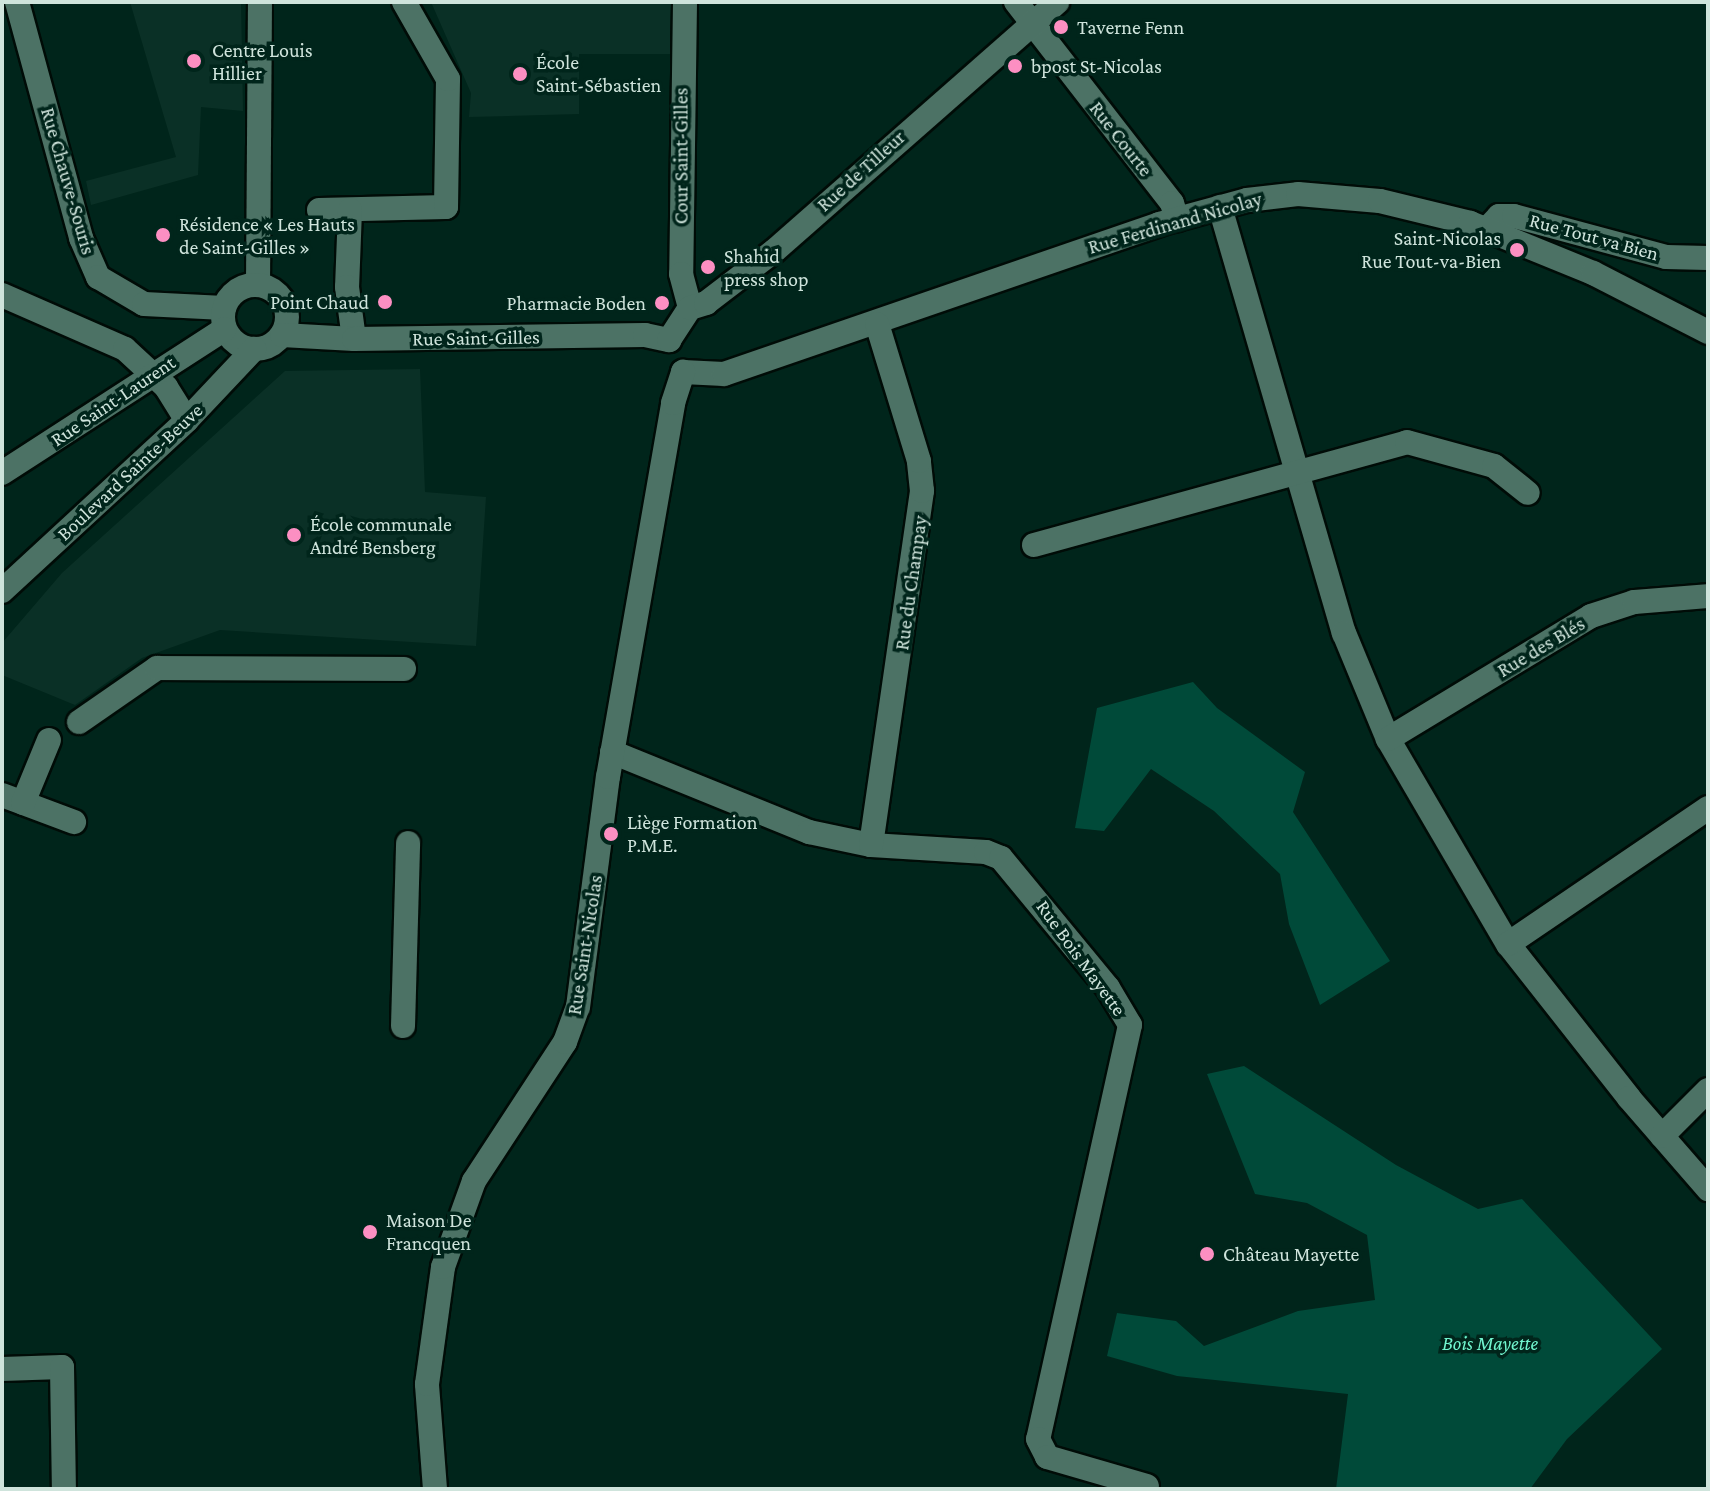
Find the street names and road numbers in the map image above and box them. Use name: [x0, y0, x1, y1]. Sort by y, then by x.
street label: Cour Saint-Gilles: [669, 88, 693, 224]
street label: Rue Courte: [1084, 97, 1158, 181]
street label: Rue Chauve-Souris: [36, 105, 100, 257]
street label: Rue de Tilleur: [812, 125, 910, 217]
street label: Rue Ferdinand Nicolay: [1085, 187, 1265, 259]
street label: Rue Tout va Bien: [1527, 208, 1661, 266]
street label: Rue Saint-Gilles: [412, 325, 540, 351]
street label: Rue Saint-Laurent: [46, 350, 180, 452]
street label: Boulevard Sainte-Beuve: [52, 398, 208, 546]
street label: Rue du Champay: [890, 514, 932, 652]
street label: Rue des Blés: [1493, 612, 1589, 682]
street label: Rue Saint-Nicolas: [562, 873, 608, 1017]
street label: Rue Bois Mayette: [1031, 895, 1131, 1021]

